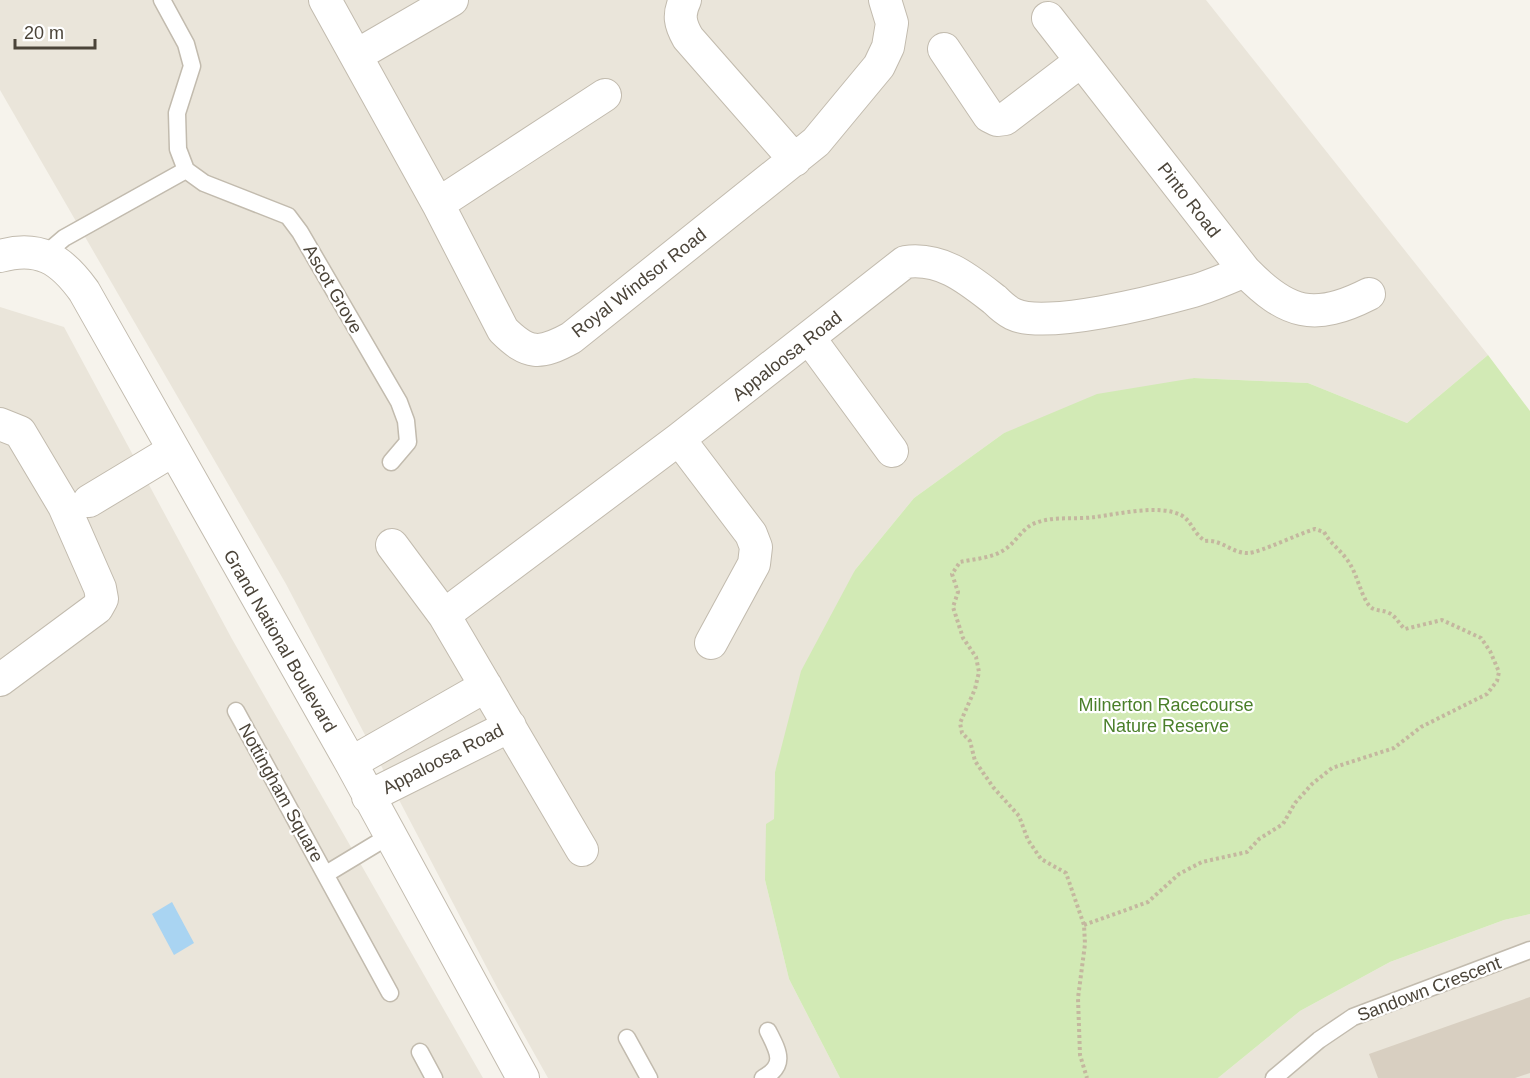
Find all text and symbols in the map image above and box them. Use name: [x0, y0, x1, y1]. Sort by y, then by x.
scale bar: [15, 12, 94, 50]
text: 20 m: [24, 23, 64, 43]
street label: Pinto Road: [1154, 159, 1224, 241]
street label: Royal Windsor Road: [568, 224, 710, 342]
street label: Ascot Grove: [300, 241, 366, 337]
street label: Appaloosa Road: [728, 307, 846, 405]
street label: Grand National Boulevard: [220, 546, 340, 736]
park label: Milnerton Racecourse Nature Reserve: [1078, 695, 1254, 736]
street label: Nottingham Square: [235, 720, 327, 866]
street label: Appaloosa Road: [379, 720, 507, 798]
street label: Sandown Crescent: [1354, 952, 1504, 1026]

